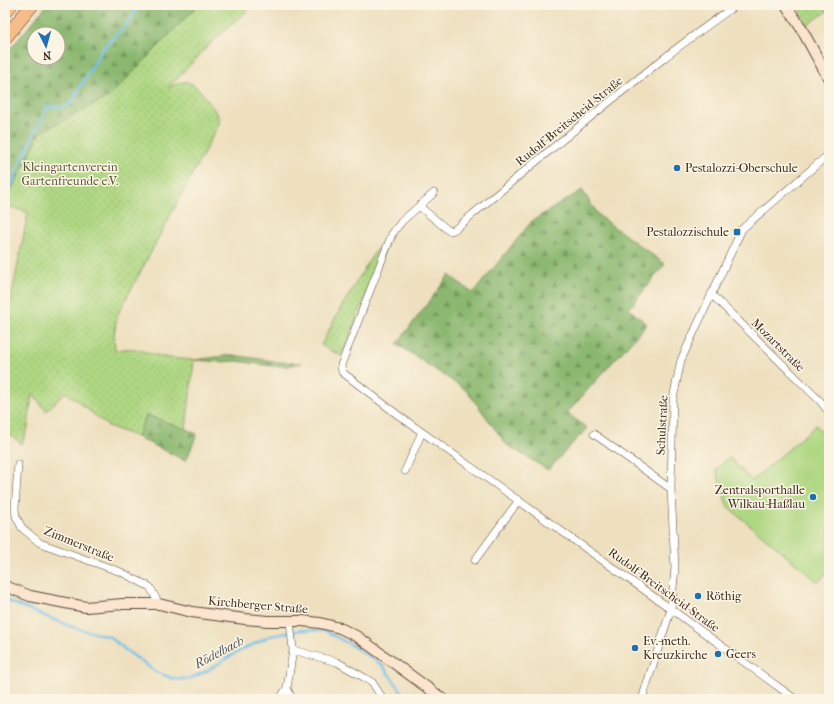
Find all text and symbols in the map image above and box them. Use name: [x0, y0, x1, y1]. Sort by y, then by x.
north arrow: [26, 26, 66, 66]
text: N: [42, 49, 52, 62]
street label: Rudolf-Breitscheid-Straße: [513, 73, 625, 169]
park label: Kleingartenverein Gartenfreunde e.V.: [22, 160, 118, 188]
place label: Pestalozzi-Oberschule: [685, 161, 798, 175]
marker: Pestalozzi-Oberschule: [672, 163, 682, 173]
place label: Pestalozzischule: [646, 225, 729, 239]
marker: Pestalozzischule: [732, 227, 742, 237]
street label: Mozartstraße: [749, 316, 807, 374]
street label: Schulstraße: [653, 395, 671, 455]
place label: Zentralsporthalle Wilkau-Haßlau: [715, 483, 805, 511]
marker: Zentralsporthalle Wilkau-Haßlau: [808, 492, 818, 502]
street label: Zimmerstraße: [42, 524, 116, 564]
street label: Rudolf-Breitscheid-Straße: [606, 545, 722, 635]
place label: Röthig: [706, 589, 742, 603]
marker: Röthig: [693, 591, 703, 601]
street label: Kirchberger Straße: [207, 594, 309, 616]
water label: Rödelbach: [191, 633, 247, 672]
place label: Ev.-meth. Kreuzkirche: [643, 634, 707, 662]
marker: Ev.-meth. Kreuzkirche: [630, 643, 640, 653]
place label: Geers: [726, 647, 756, 661]
marker: Geers: [713, 649, 723, 659]

